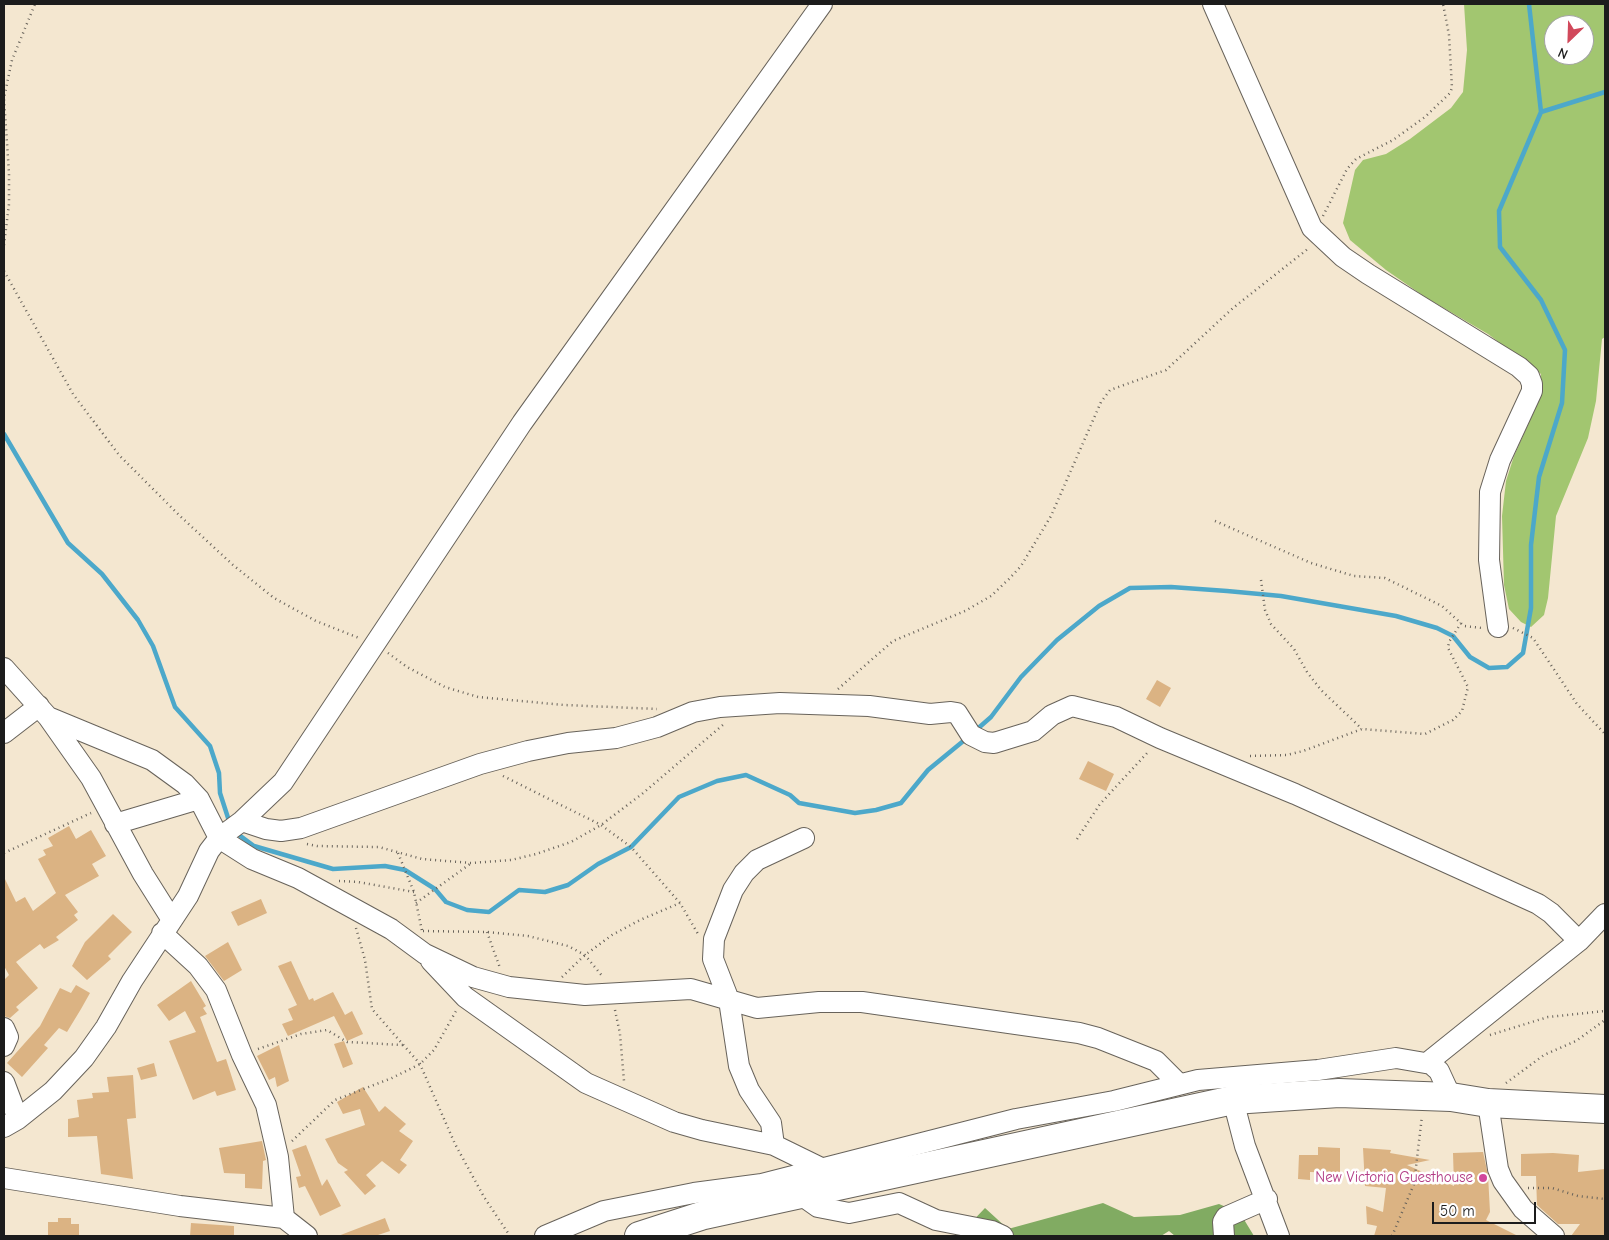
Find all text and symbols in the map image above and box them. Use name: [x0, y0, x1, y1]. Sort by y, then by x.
north arrow: [1544, 15, 1594, 65]
text: N: [1555, 44, 1571, 63]
place label: New Victoria Guesthouse: [1315, 1169, 1473, 1187]
marker: New Victoria Guesthouse: [1477, 1172, 1489, 1184]
scale bar: [1434, 1192, 1538, 1224]
text: 50 m: [1440, 1202, 1475, 1220]

